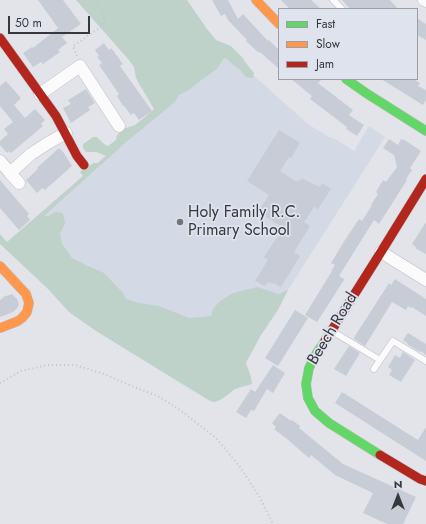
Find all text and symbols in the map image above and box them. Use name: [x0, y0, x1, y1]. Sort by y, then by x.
scale bar: [10, 8, 92, 34]
legend: [278, 8, 418, 80]
text: 50 m: [15, 14, 42, 32]
text: Fast: [316, 15, 335, 33]
text: Slow: [316, 35, 340, 53]
text: Jam: [316, 55, 334, 73]
place label: Holy Family R.C. Primary School: [188, 203, 300, 241]
marker: Holy Family R.C. Primary School: [175, 217, 185, 227]
street label: Beech Road: [304, 289, 362, 369]
north arrow: [378, 476, 418, 516]
text: N: [394, 476, 402, 492]

